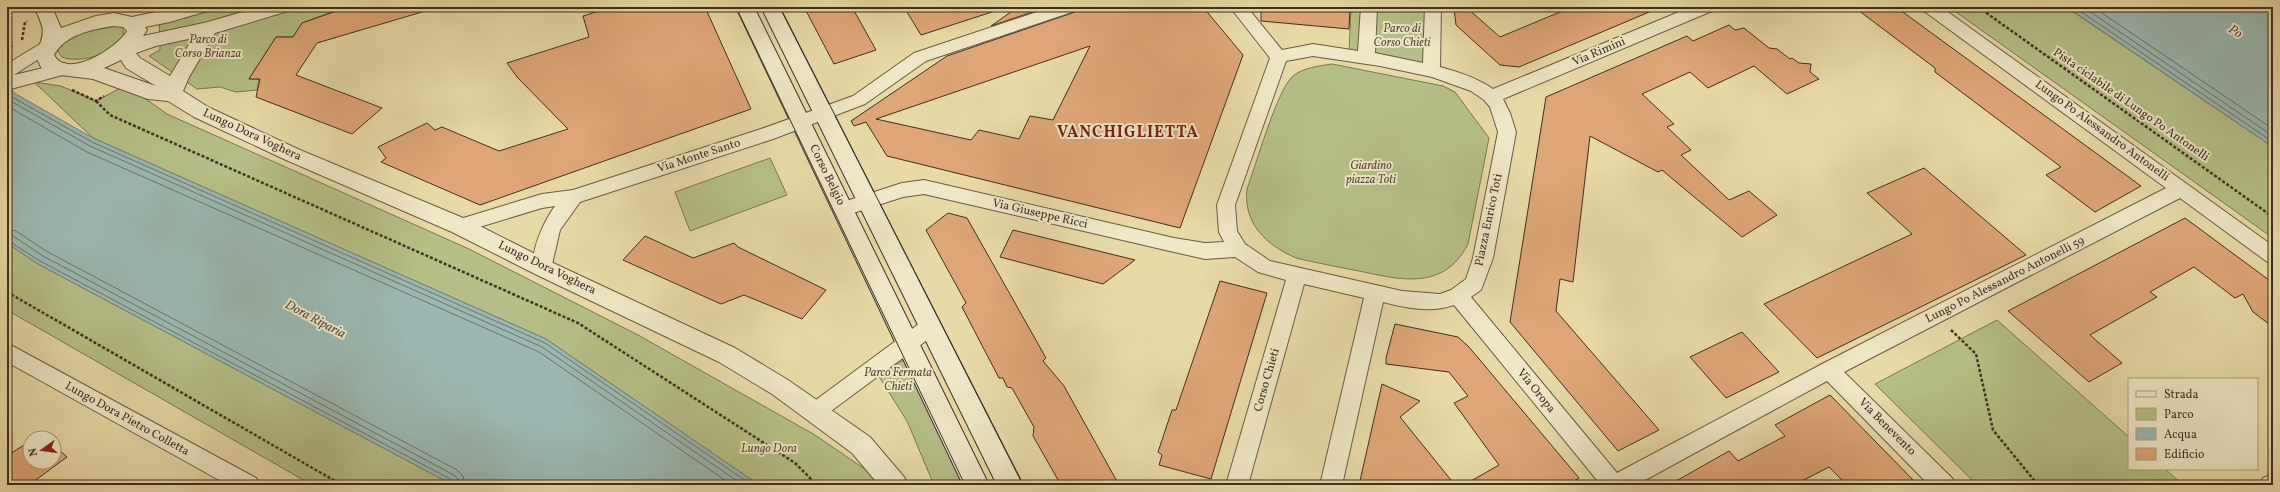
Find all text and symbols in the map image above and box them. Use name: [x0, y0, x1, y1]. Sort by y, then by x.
park label: Parco di Corso Chieti: [1373, 21, 1432, 51]
water label: Po: [2225, 21, 2246, 43]
park label: Parco di Corso Brianza: [175, 32, 241, 62]
street label: Via Rimini: [1570, 33, 1628, 70]
street label: Pista ciclabile di Lungo Po Antonelli: [2050, 45, 2213, 166]
street label: Lungo Po Alessandro Antonelli: [2032, 77, 2173, 185]
street label: Lungo Dora Voghera: [200, 105, 304, 165]
district label: VANCHIGLIETTA: [1057, 122, 1199, 144]
street label: Via Monte Santo: [655, 135, 743, 177]
street label: Corso Belgio: [805, 142, 849, 208]
park label: Giardino piazza Toti: [1346, 158, 1397, 188]
street label: Piazza Enrico Toti: [1471, 172, 1507, 268]
street label: Via Giuseppe Ricci: [991, 195, 1090, 233]
street label: Lungo Po Alessandro Antonelli 59: [1923, 233, 2087, 327]
street label: Lungo Dora Voghera: [495, 237, 599, 299]
water label: Dora Riparia: [281, 296, 349, 344]
street label: Corso Chieti: [1250, 346, 1284, 414]
park label: Parco Fermata Chieti: [864, 365, 932, 395]
street label: Via Oropa: [1513, 365, 1559, 417]
street label: Lungo Dora Pietro Colletta: [62, 378, 192, 460]
legend: [2128, 378, 2258, 470]
text: Strada: [2164, 387, 2199, 403]
street label: Via Benevento: [1855, 395, 1919, 459]
text: Parco: [2164, 407, 2194, 423]
text: Acqua: [2164, 427, 2197, 443]
north arrow: [22, 430, 62, 470]
park label: Lungo Dora: [741, 441, 797, 457]
text: N: [26, 446, 42, 458]
text: Edificio: [2164, 447, 2204, 463]

